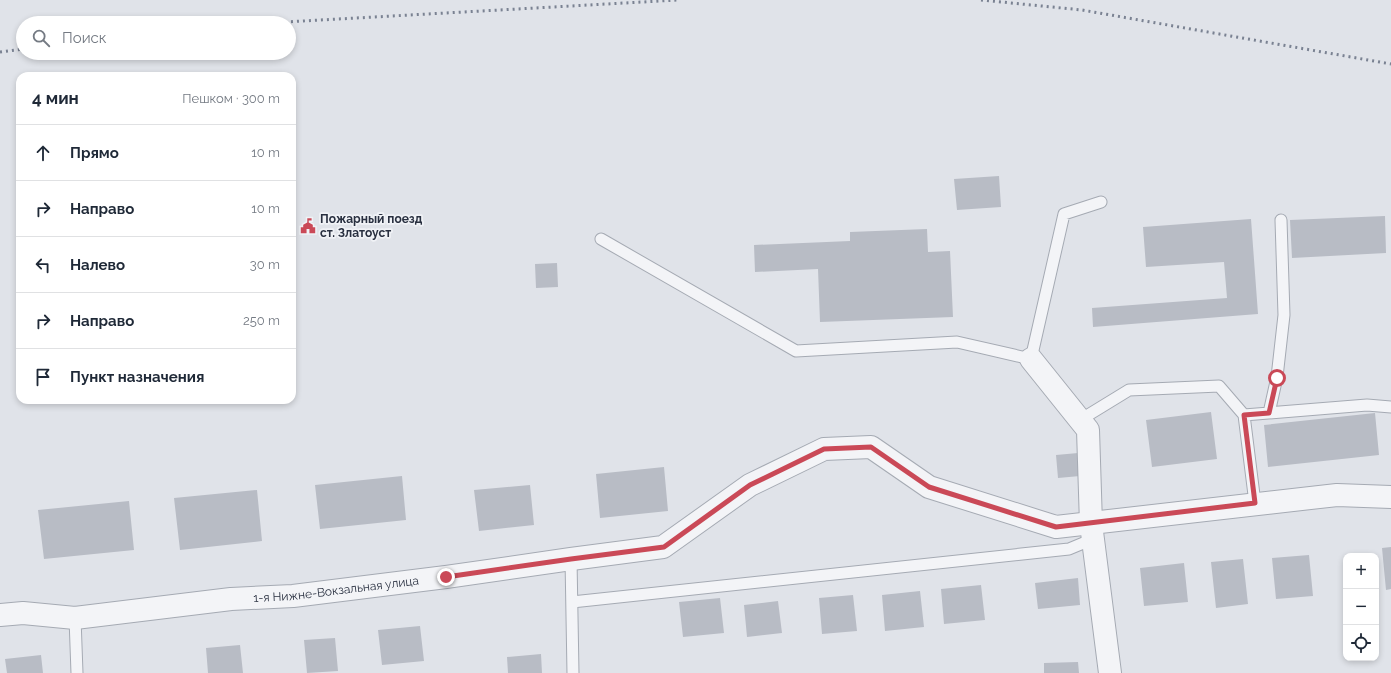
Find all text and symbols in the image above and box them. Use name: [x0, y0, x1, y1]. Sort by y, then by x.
search box: [16, 16, 296, 60]
icon: search: [30, 27, 52, 49]
text: Поиск: [62, 29, 107, 47]
text: 4 мин: [32, 88, 79, 108]
text: Пешком · 300 m: [182, 91, 280, 106]
icon: ahead: [32, 142, 54, 164]
text: Прямо: [70, 144, 119, 162]
text: 10 m: [251, 145, 280, 160]
icon: right: [32, 198, 54, 220]
text: Направо: [70, 200, 134, 218]
text: 10 m: [251, 201, 280, 216]
place label: Пожарный поезд ст. Златоуст: [320, 212, 423, 240]
public building icon: Пожарный поезд ст. Златоуст: [299, 217, 317, 235]
icon: left: [32, 254, 54, 276]
text: Налево: [70, 256, 125, 274]
text: 30 m: [250, 257, 280, 272]
icon: right: [32, 310, 54, 332]
text: Направо: [70, 312, 134, 330]
text: 250 m: [243, 313, 280, 328]
icon: arrive: [32, 366, 54, 388]
text: Пункт назначения: [70, 368, 204, 386]
route start: [1268, 369, 1286, 387]
map controls: [1343, 553, 1379, 661]
button: +: [1343, 553, 1379, 589]
route end: [437, 568, 455, 586]
street label: 1-я Нижне-Вокзальная улица: [253, 573, 420, 605]
button: −: [1343, 589, 1379, 625]
button: locate: [1343, 625, 1379, 661]

